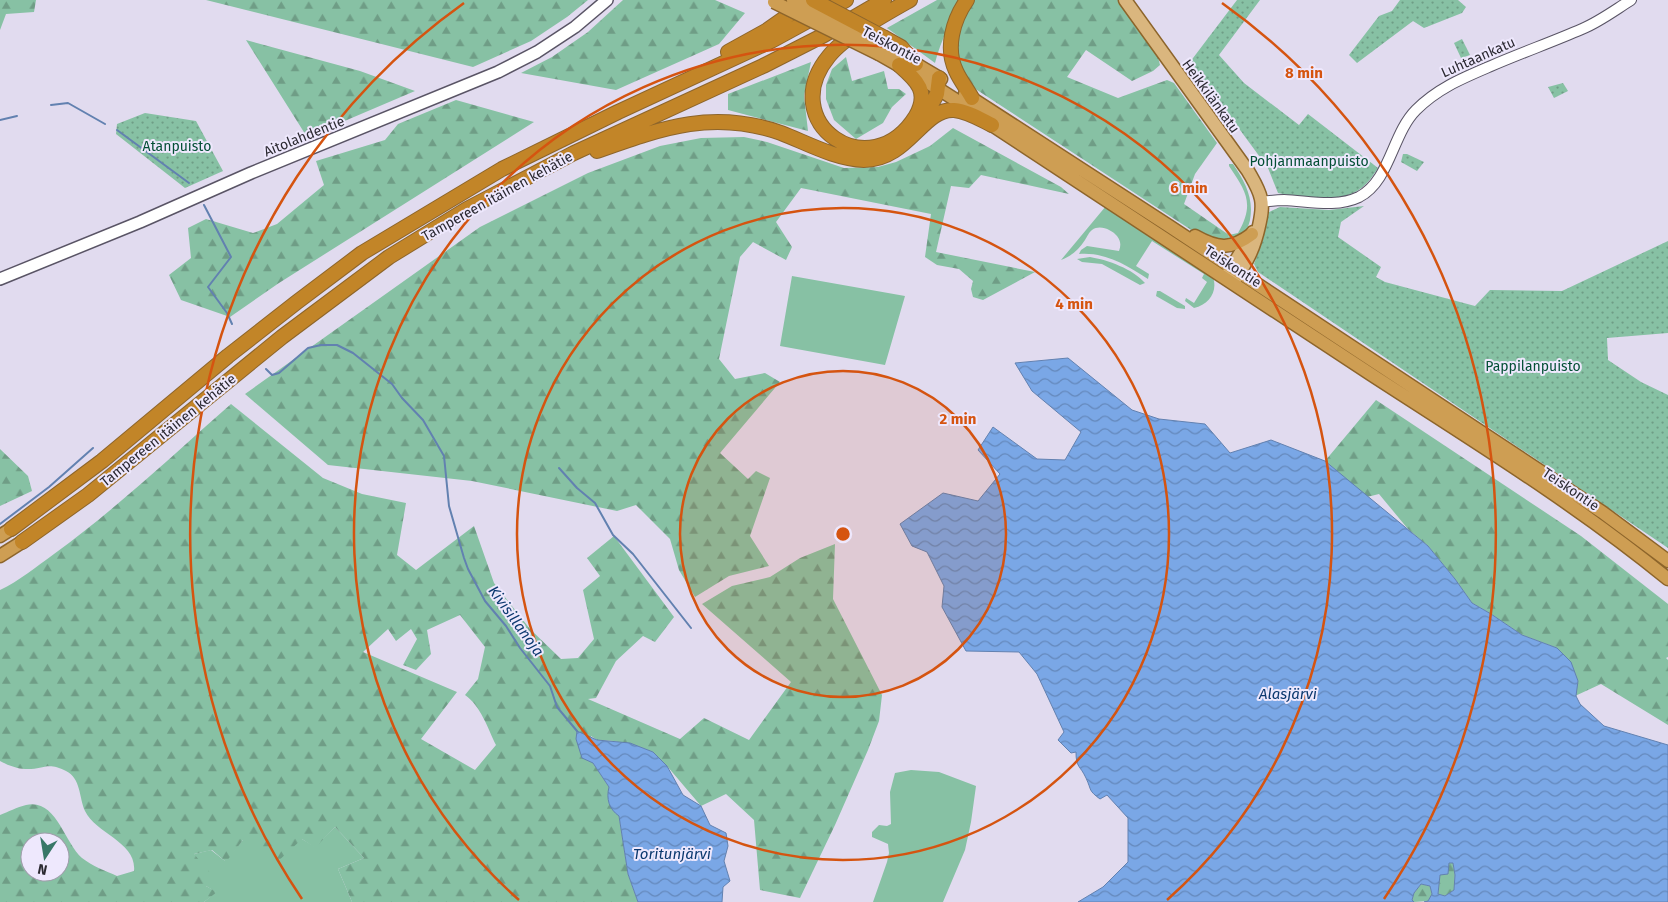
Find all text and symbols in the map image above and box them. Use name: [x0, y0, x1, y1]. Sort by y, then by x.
street label: Teiskontie: [859, 23, 924, 68]
street label: Luhtaankatu: [1439, 34, 1518, 81]
street label: Heikkilänkatu: [1178, 56, 1243, 136]
text: 8 min: [1285, 64, 1323, 82]
street label: Aitolahdentie: [261, 113, 347, 160]
park label: Atanpuisto: [143, 138, 211, 155]
street label: Tampereen itäinen kehätie: [419, 148, 576, 245]
park label: Pohjanmaanpuisto: [1249, 153, 1369, 170]
text: 6 min: [1170, 179, 1208, 197]
street label: Teiskontie: [1201, 242, 1264, 291]
text: 4 min: [1055, 295, 1093, 313]
park label: Pappilanpuisto: [1485, 358, 1581, 375]
street label: Tampereen itäinen kehätie: [97, 370, 240, 490]
text: 2 min: [940, 410, 976, 428]
street label: Teiskontie: [1539, 464, 1602, 515]
centre of rings: [834, 525, 852, 543]
water label: Kivisillanoja: [484, 582, 548, 660]
water label: Alasjärvi: [1258, 685, 1317, 703]
north arrow: [20, 832, 70, 882]
water label: Toritunjärvi: [633, 845, 711, 863]
text: N: [36, 860, 49, 879]

